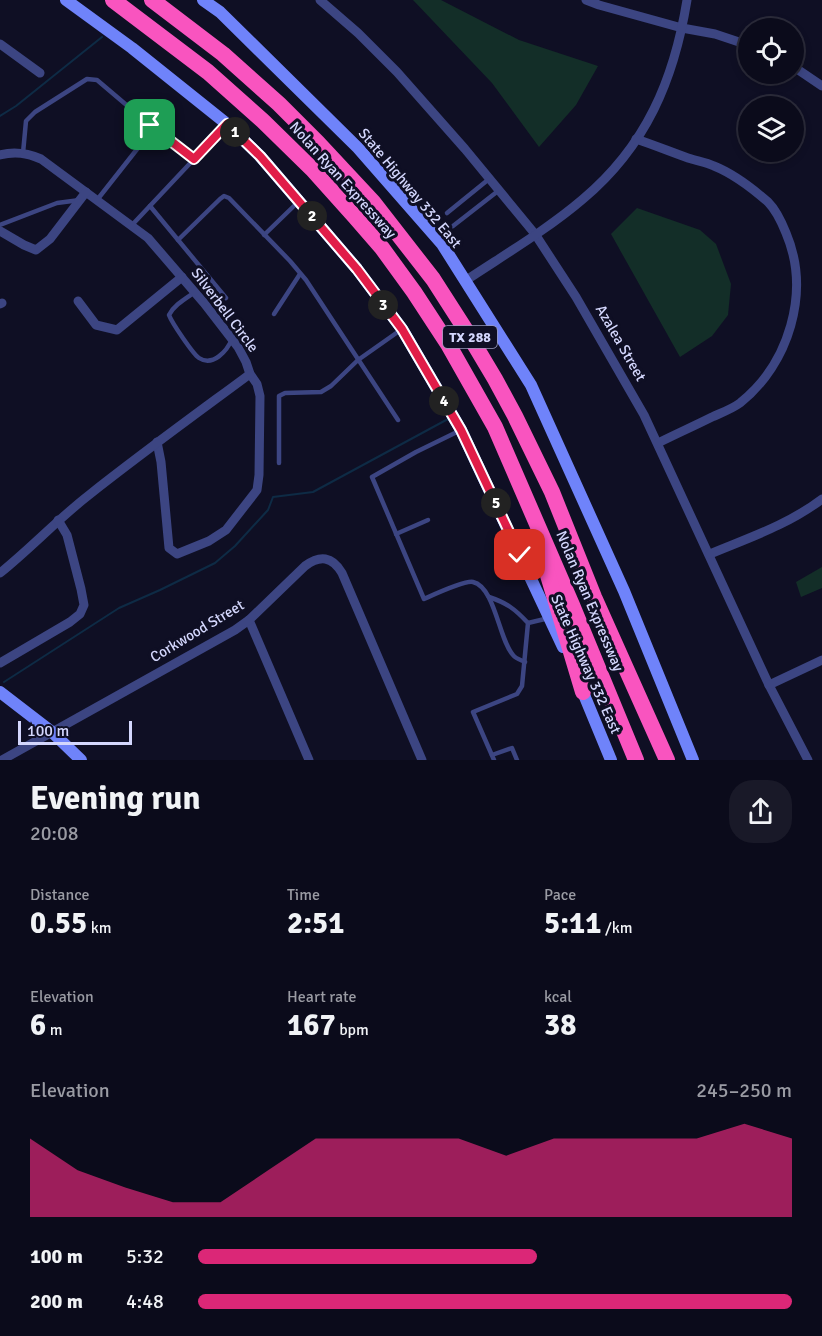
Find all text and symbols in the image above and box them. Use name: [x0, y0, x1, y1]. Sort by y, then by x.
map controls: [738, 18, 804, 162]
button: locate: [738, 18, 804, 84]
button: layers: [738, 96, 804, 162]
pin: [124, 99, 175, 150]
icon: arrive: [133, 108, 166, 141]
pin: 1: [220, 117, 250, 147]
street label: Nolan Ryan Expressway: [286, 118, 400, 242]
text: 1: [231, 122, 239, 142]
street label: State Highway 332 East: [355, 124, 465, 252]
pin: 2: [297, 201, 327, 231]
text: 2: [308, 206, 316, 226]
street label: Silverbell Circle: [187, 264, 263, 356]
pin: 3: [368, 290, 398, 320]
text: 3: [379, 295, 387, 315]
street label: Azalea Street: [592, 302, 650, 384]
road number: TX 288: [443, 326, 497, 348]
pin: 4: [429, 386, 459, 416]
text: 4: [440, 391, 448, 411]
pin: 5: [481, 488, 511, 518]
text: 5: [492, 493, 500, 513]
street label: Nolan Ryan Expressway: [552, 528, 628, 674]
pin: [494, 529, 545, 580]
icon: check: [503, 538, 536, 571]
street label: State Highway 332 East: [547, 591, 625, 737]
street label: Corkwood Street: [147, 596, 247, 666]
scale bar: [18, 718, 132, 746]
text: 100 m: [27, 721, 69, 741]
text: Evening run: [30, 778, 200, 819]
button: share: [729, 780, 792, 843]
text: 20:08: [30, 821, 79, 846]
text: Distance: [30, 885, 90, 905]
text: Time: [287, 885, 320, 905]
text: Pace: [544, 885, 576, 905]
text: 0.55: [30, 905, 87, 942]
text: 2:51: [287, 905, 344, 942]
text: 5:11: [544, 905, 601, 942]
text: km: [87, 918, 112, 938]
text: /km: [601, 918, 633, 938]
text: Elevation: [30, 987, 94, 1007]
text: Heart rate: [287, 987, 356, 1007]
text: kcal: [544, 987, 572, 1007]
text: 6: [30, 1007, 46, 1044]
text: 167: [287, 1007, 336, 1044]
text: 38: [544, 1007, 576, 1044]
text: m: [46, 1020, 62, 1040]
text: bpm: [336, 1020, 369, 1040]
text: Elevation: [30, 1078, 110, 1103]
text: 245–250 m: [696, 1078, 792, 1103]
text: 100 m: [30, 1244, 83, 1269]
text: 5:32: [126, 1244, 164, 1269]
text: 200 m: [30, 1289, 83, 1314]
text: 4:48: [126, 1289, 164, 1314]

